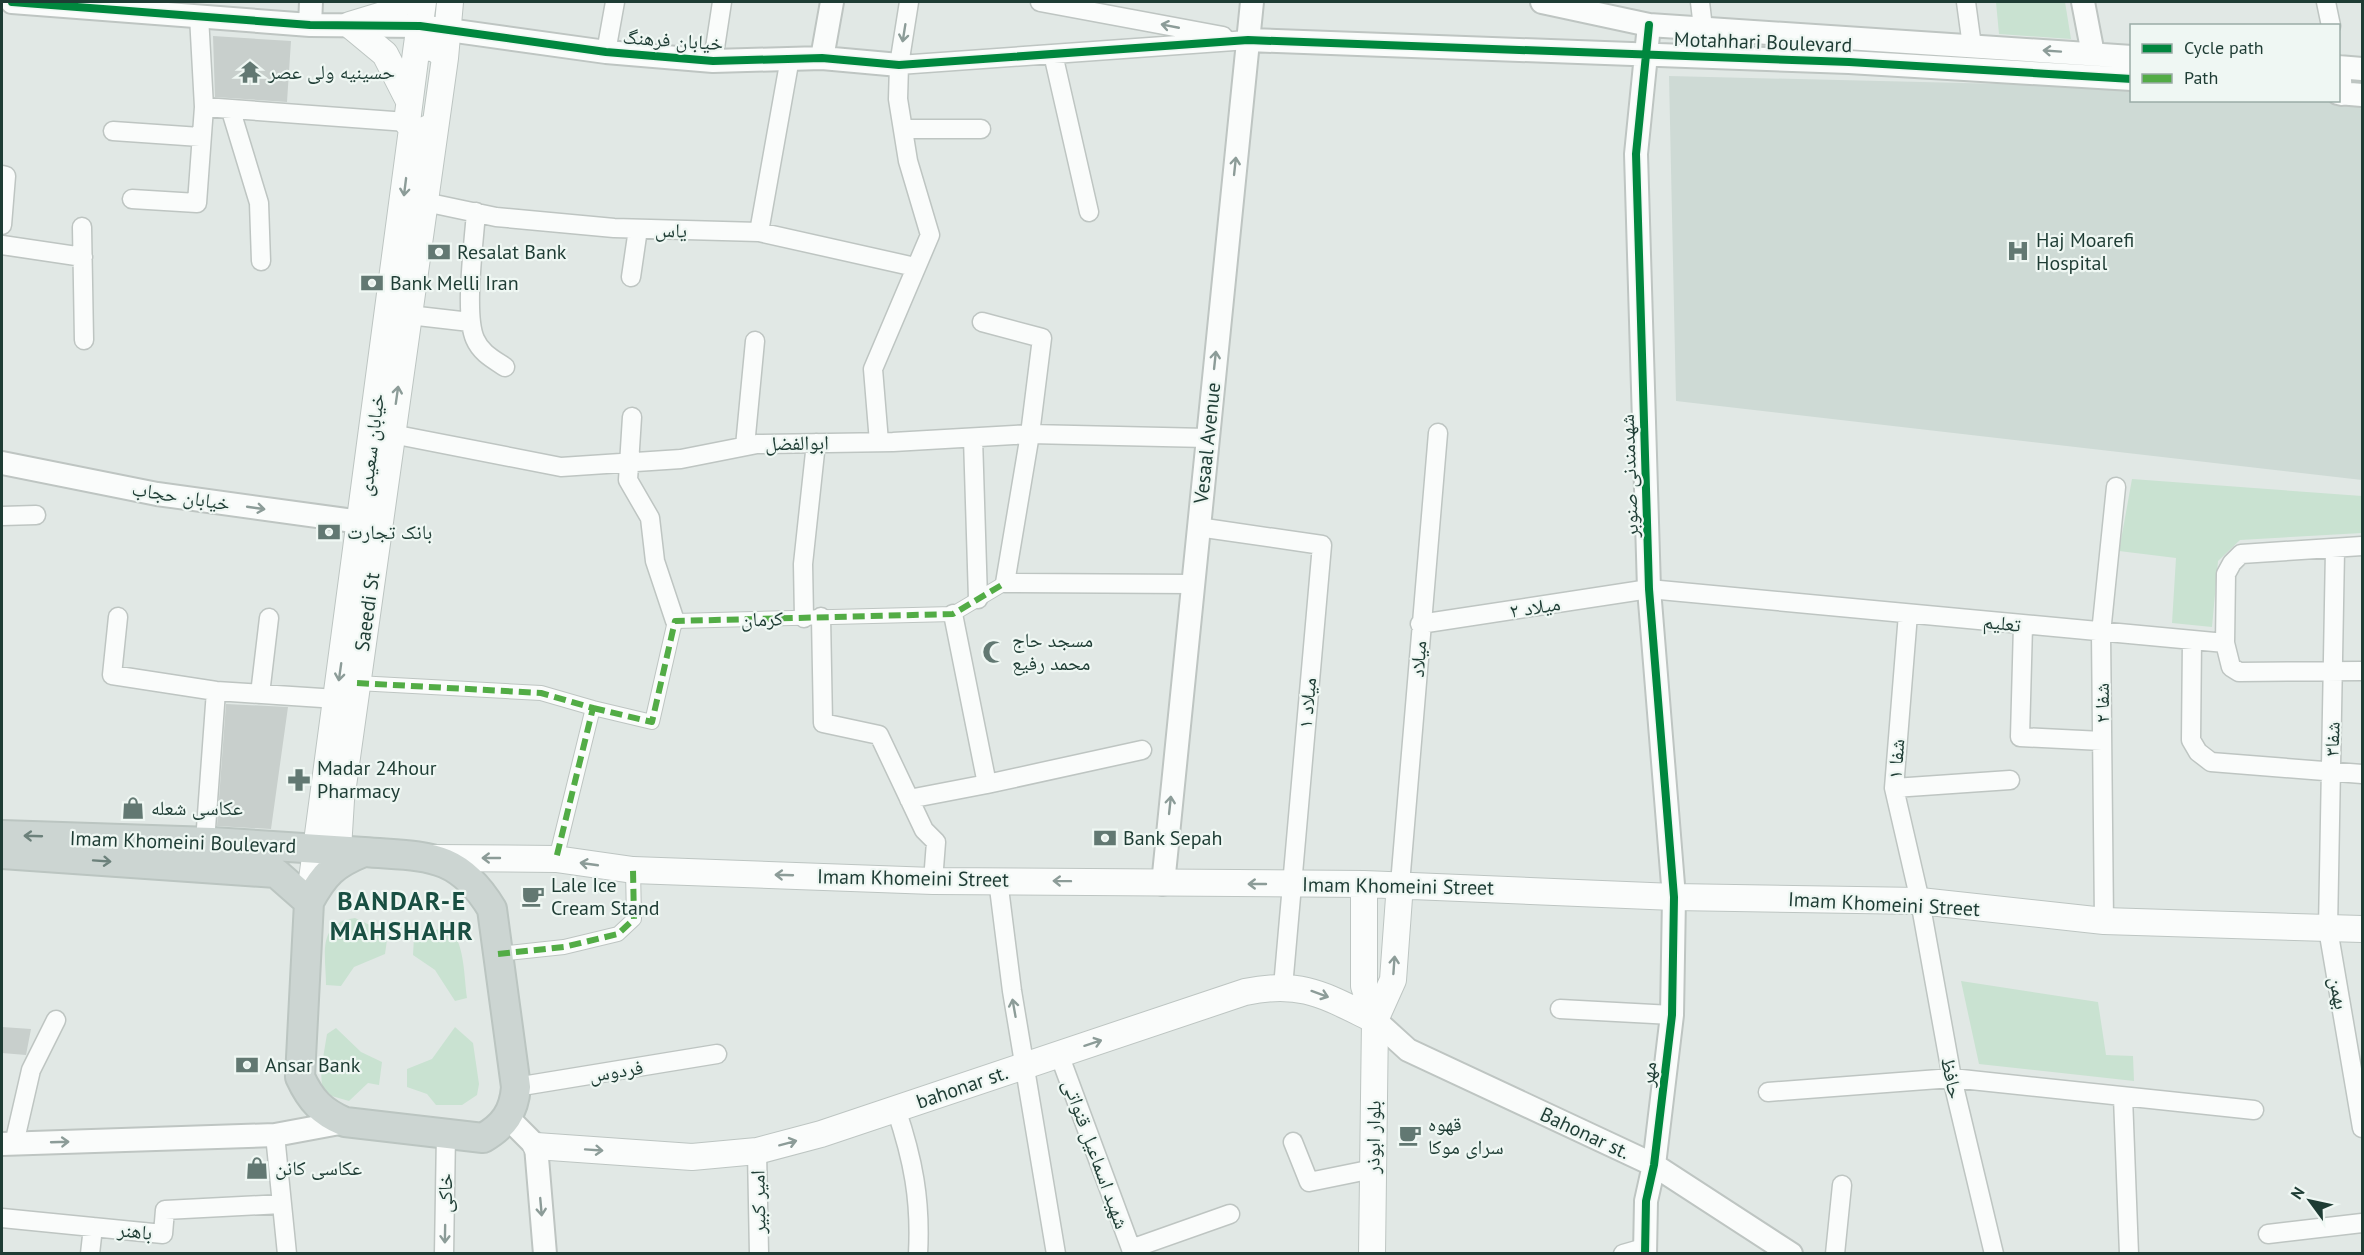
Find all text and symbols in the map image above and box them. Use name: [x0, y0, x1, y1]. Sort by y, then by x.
one-way arrow: [1161, 20, 1181, 31]
one-way arrow: [899, 23, 910, 42]
street label: خیابان فرهنگ: [622, 24, 724, 56]
legend: [2130, 24, 2340, 102]
street label: Motahhari Boulevard: [1673, 26, 1853, 58]
text: Cycle path: [2184, 36, 2264, 59]
one-way arrow: [2043, 46, 2063, 57]
temple icon: حسینیه ولی عصر: [237, 59, 263, 85]
place label: حسینیه ولی عصر: [267, 59, 395, 85]
text: Path: [2184, 66, 2218, 89]
one-way arrow: [1230, 157, 1241, 176]
one-way arrow: [399, 177, 410, 197]
street label: یاس: [654, 216, 688, 244]
place label: Haj Moarefi Hospital: [2036, 227, 2134, 276]
hospital icon: Haj Moarefi Hospital: [2005, 238, 2031, 264]
bank icon: Resalat Bank: [426, 239, 452, 265]
place label: Resalat Bank: [457, 239, 567, 265]
bank icon: Bank Melli Iran: [359, 270, 385, 296]
place label: Bank Melli Iran: [390, 270, 519, 296]
one-way arrow: [1210, 350, 1221, 370]
street label: Vesaal Avenue: [1188, 381, 1226, 506]
one-way arrow: [392, 386, 403, 406]
street label: خیابان سعیدی: [352, 392, 390, 498]
street label: شهدمندنی صنوبر: [1614, 414, 1644, 539]
street label: ابوالفضل: [765, 429, 829, 457]
street label: خیابان حجاب: [130, 475, 232, 517]
one-way arrow: [246, 502, 266, 513]
bank icon: بانک تجارت: [316, 519, 342, 545]
place label: بانک تجارت: [347, 519, 432, 545]
street label: Saeedi St: [349, 571, 385, 653]
street label: میلاد ۲: [1508, 590, 1562, 624]
street label: کرمان: [740, 605, 784, 633]
street label: تعلیم: [1982, 608, 2022, 639]
place label: مسجد حاج محمد رفیع: [1012, 627, 1093, 676]
mosque icon: مسجد حاج محمد رفیع: [981, 639, 1007, 665]
street label: میلاد: [1404, 640, 1432, 678]
one-way arrow: [335, 662, 346, 681]
street label: میلاد ۱: [1292, 676, 1322, 730]
street label: شفا ۲: [2089, 683, 2115, 723]
street label: شفا۳: [2318, 721, 2346, 757]
street label: شفا ۱: [1882, 738, 1910, 780]
place label: Madar 24hour Pharmacy: [317, 755, 437, 804]
pharmacy icon: Madar 24hour Pharmacy: [286, 767, 312, 793]
shop icon: عکاسی شعله: [120, 795, 146, 821]
place label: عکاسی شعله: [151, 795, 243, 821]
one-way arrow: [1165, 795, 1176, 815]
street label: Imam Khomeini Boulevard: [69, 825, 297, 859]
bank icon: Bank Sepah: [1092, 825, 1118, 851]
place label: Bank Sepah: [1123, 825, 1222, 851]
one-way arrow: [23, 830, 43, 842]
one-way arrow: [482, 852, 502, 864]
one-way arrow: [91, 855, 111, 866]
one-way arrow: [580, 858, 599, 869]
street label: Imam Khomeini Street: [817, 863, 1009, 893]
one-way arrow: [774, 870, 794, 881]
street label: Imam Khomeini Street: [1302, 871, 1494, 901]
place label: Lale Ice Cream Stand: [551, 872, 660, 921]
one-way arrow: [1053, 876, 1073, 887]
one-way arrow: [1248, 878, 1268, 890]
cafe icon: Lale Ice Cream Stand: [520, 883, 546, 909]
district label: BANDAR-E MAHSHAHR: [330, 884, 474, 947]
street label: Imam Khomeini Street: [1787, 886, 1981, 922]
one-way arrow: [1389, 956, 1400, 976]
street label: بهمن: [2323, 974, 2355, 1012]
one-way arrow: [1310, 990, 1329, 1001]
one-way arrow: [1009, 999, 1020, 1018]
one-way arrow: [1083, 1037, 1102, 1048]
bank icon: Ansar Bank: [234, 1052, 260, 1078]
place label: Ansar Bank: [265, 1052, 361, 1078]
street label: فردوس: [587, 1054, 645, 1088]
street label: حافظ: [1935, 1055, 1969, 1101]
street label: bahonar st.: [913, 1059, 1011, 1115]
street label: مهر: [1633, 1060, 1662, 1089]
street label: شهید اسماعیل قنواتی: [1057, 1076, 1135, 1232]
street label: بلوار ابوذر: [1359, 1100, 1387, 1175]
street label: Bahonar st.: [1536, 1101, 1634, 1165]
place label: قهوه سرای موکا: [1428, 1111, 1504, 1160]
cafe icon: قهوه سرای موکا: [1397, 1122, 1423, 1148]
one-way arrow: [49, 1137, 69, 1148]
one-way arrow: [778, 1137, 797, 1148]
one-way arrow: [584, 1145, 604, 1156]
shop icon: عکاسی کانن: [244, 1155, 270, 1181]
place label: عکاسی کانن: [275, 1155, 362, 1181]
street label: امیر کبیر: [744, 1170, 772, 1235]
north arrow: [2280, 1171, 2340, 1231]
street label: خاکی: [432, 1173, 458, 1213]
text: N: [2286, 1183, 2309, 1203]
one-way arrow: [536, 1196, 547, 1216]
street label: باهنر: [115, 1216, 154, 1246]
one-way arrow: [439, 1223, 451, 1243]

